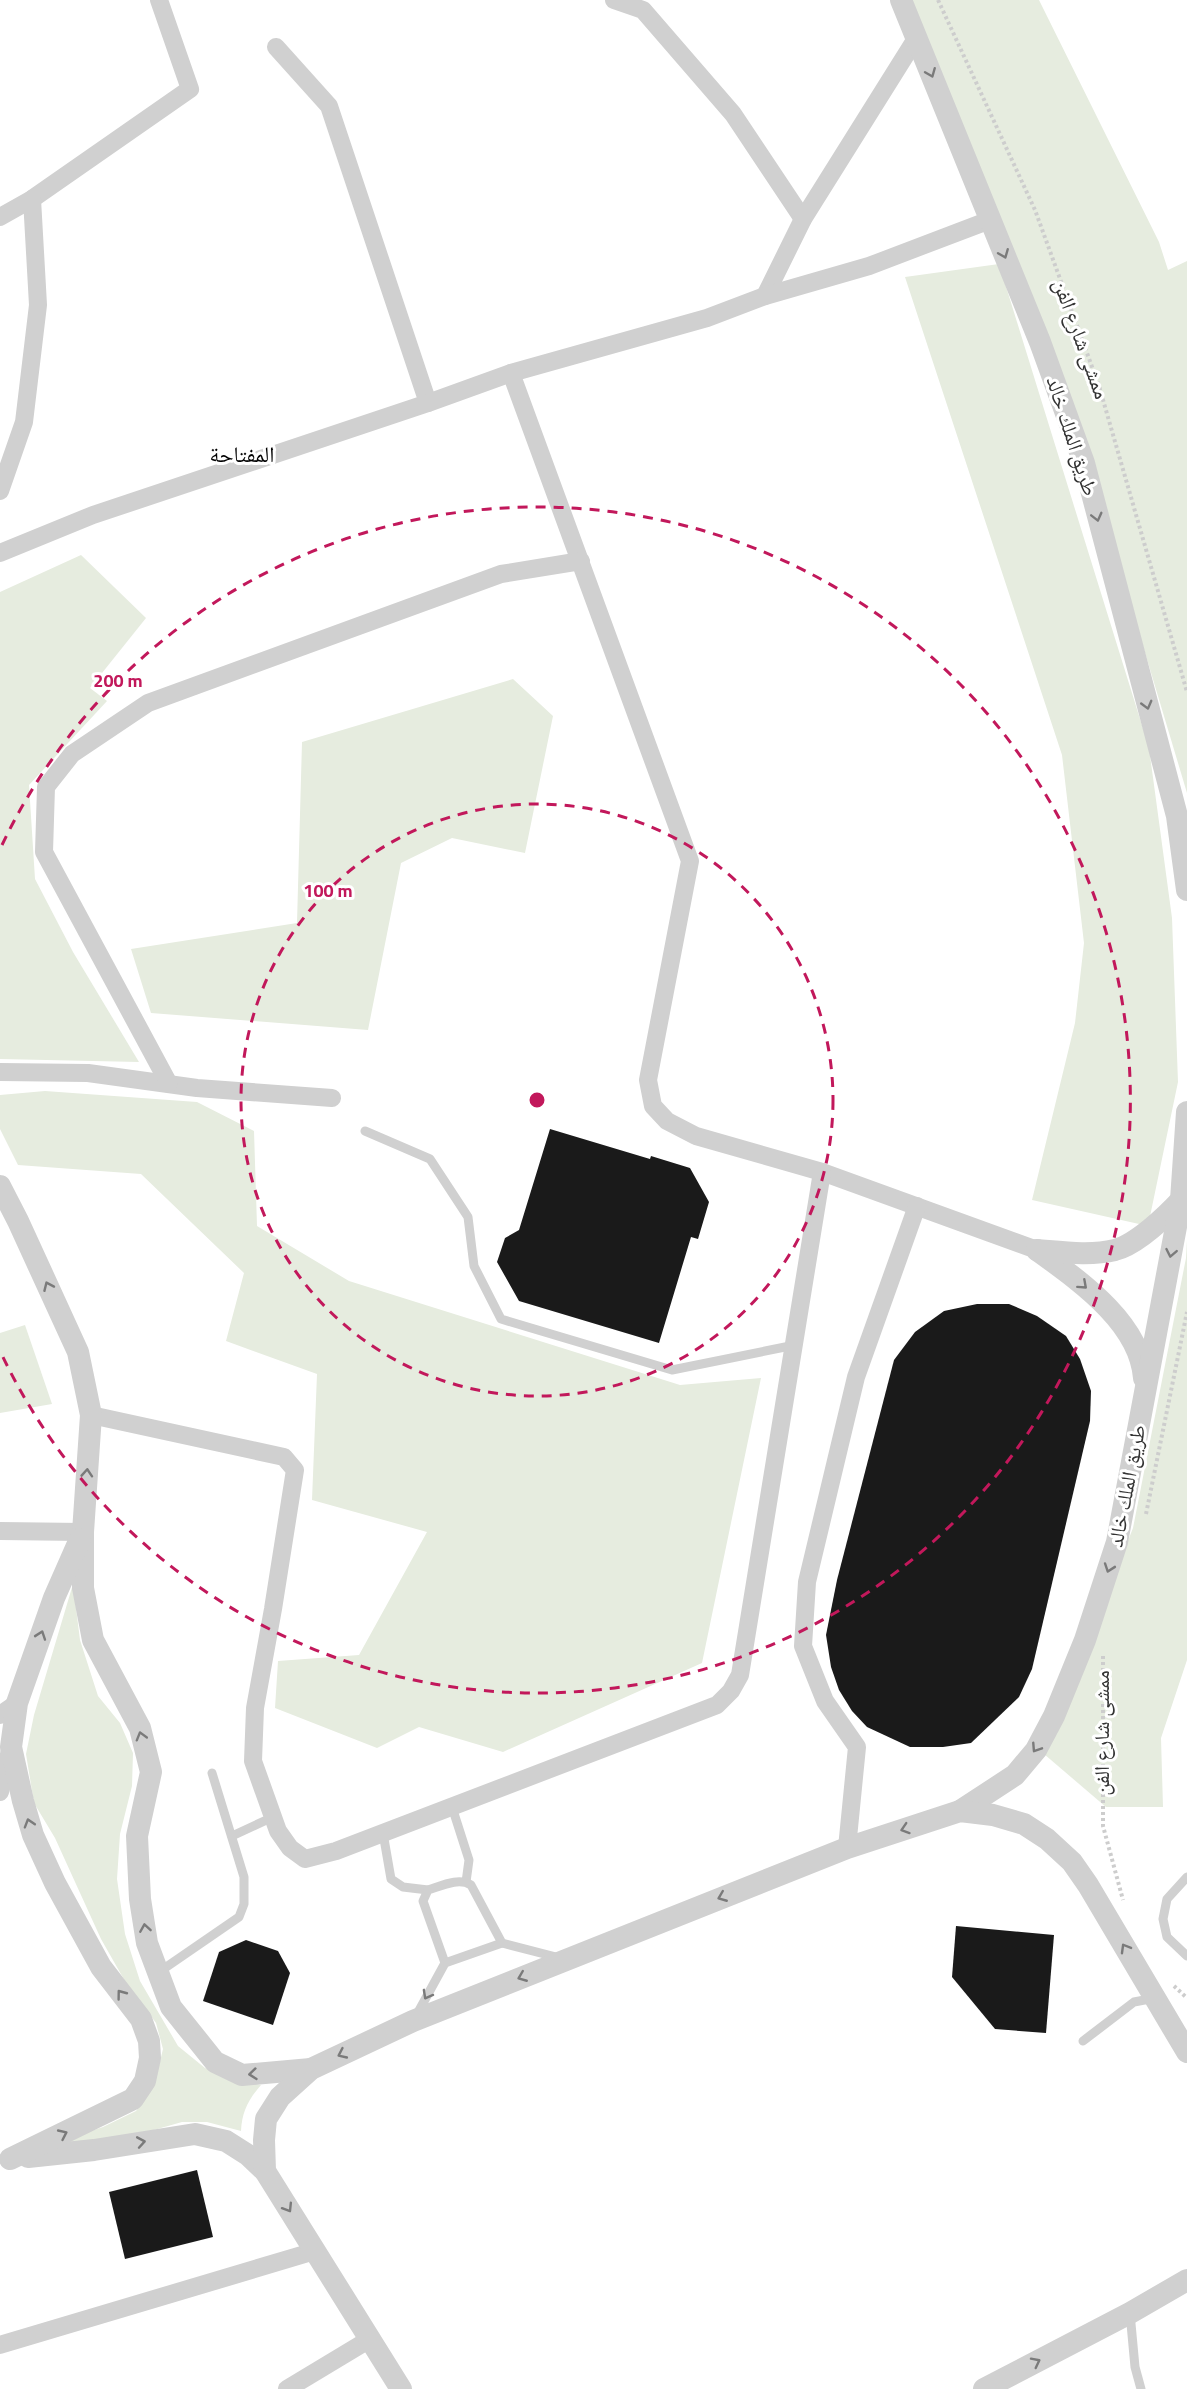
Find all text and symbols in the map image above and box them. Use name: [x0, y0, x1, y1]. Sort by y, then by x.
one-way arrow: [924, 68, 937, 78]
one-way arrow: [997, 248, 1009, 259]
street label: ممشى شارع الفن: [1045, 274, 1118, 403]
street label: طريق الملك خالد: [1039, 372, 1107, 500]
district label: المفتاحة: [210, 437, 274, 471]
one-way arrow: [1090, 512, 1103, 522]
text: 200 m: [93, 667, 143, 694]
one-way arrow: [1140, 699, 1152, 710]
text: 100 m: [303, 877, 353, 904]
centre of rings: [527, 1090, 547, 1110]
one-way arrow: [1165, 1248, 1178, 1258]
one-way arrow: [1076, 1278, 1087, 1289]
one-way arrow: [43, 1282, 55, 1293]
street label: طريق الملك خالد: [1098, 1422, 1154, 1550]
one-way arrow: [80, 1469, 93, 1478]
one-way arrow: [1103, 1562, 1116, 1573]
one-way arrow: [34, 1630, 46, 1641]
street label: ممشى شارع الفن: [1085, 1670, 1117, 1796]
one-way arrow: [136, 1731, 149, 1741]
one-way arrow: [1032, 1742, 1043, 1753]
one-way arrow: [24, 1818, 36, 1829]
one-way arrow: [900, 1822, 911, 1834]
one-way arrow: [717, 1890, 728, 1903]
one-way arrow: [139, 1923, 151, 1932]
one-way arrow: [1121, 1944, 1132, 1954]
one-way arrow: [517, 1970, 528, 1982]
one-way arrow: [423, 1989, 434, 1999]
one-way arrow: [118, 1990, 129, 2001]
one-way arrow: [338, 2046, 349, 2058]
one-way arrow: [248, 2067, 257, 2080]
one-way arrow: [57, 2129, 68, 2141]
one-way arrow: [136, 2136, 146, 2149]
one-way arrow: [281, 2202, 293, 2212]
one-way arrow: [1030, 2358, 1040, 2369]

